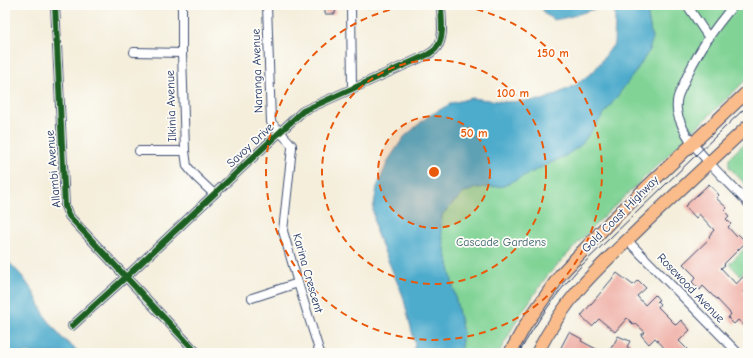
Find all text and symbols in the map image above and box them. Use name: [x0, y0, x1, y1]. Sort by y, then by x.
street label: Naranga Avenue: [249, 29, 265, 113]
text: 150 m: [537, 46, 569, 60]
street label: Ilkinia Avenue: [163, 70, 179, 142]
text: 100 m: [497, 86, 529, 100]
street label: Savoy Drive: [224, 120, 276, 170]
text: 50 m: [460, 126, 488, 140]
street label: Allambi Avenue: [43, 130, 63, 208]
centre of rings: [427, 165, 441, 179]
street label: Gold Coast Highway: [579, 172, 662, 255]
street label: Karina Crescent: [290, 232, 326, 315]
park label: Cascade Gardens: [456, 235, 546, 249]
street label: Rosewood Avenue: [654, 250, 728, 326]

